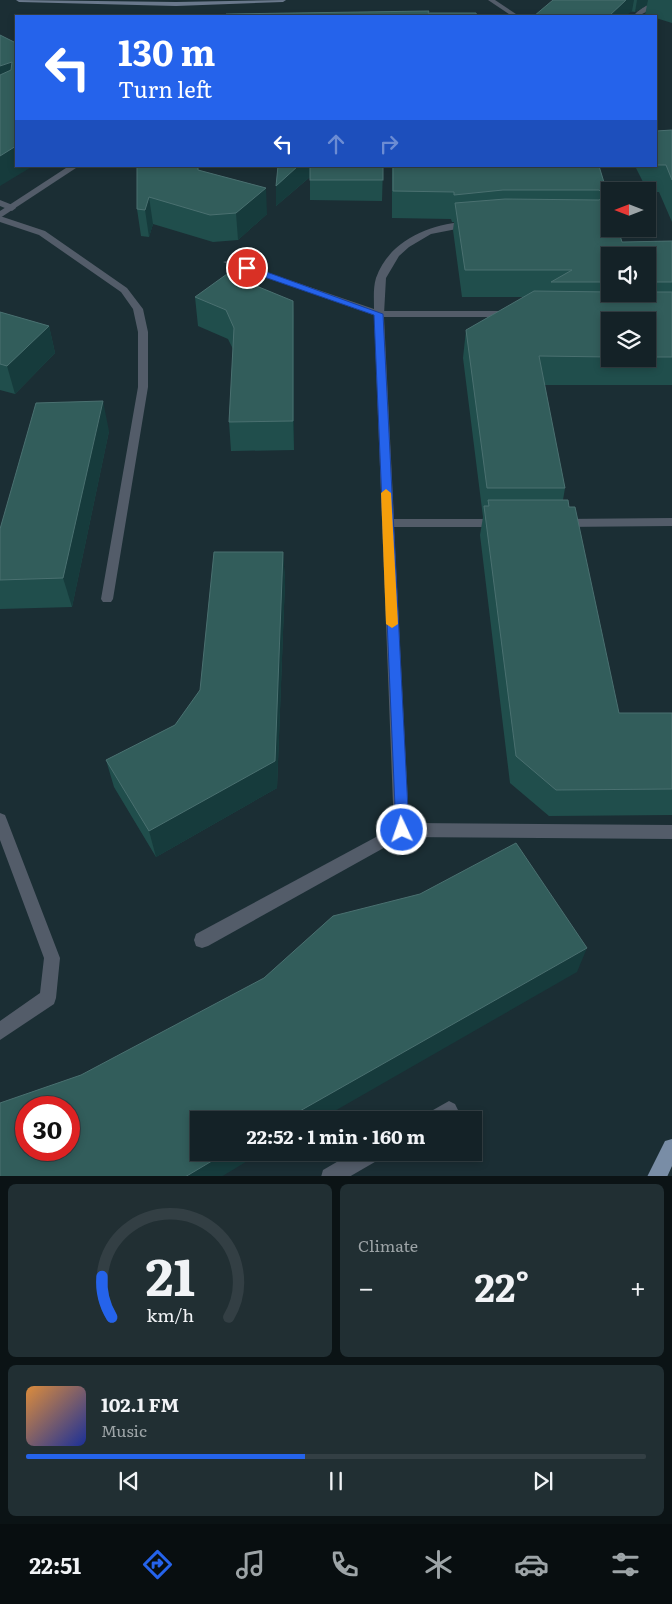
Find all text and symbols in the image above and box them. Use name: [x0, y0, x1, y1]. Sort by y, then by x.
text: 130 m: [118, 25, 215, 77]
icon: left: [35, 35, 100, 100]
text: Turn left: [118, 72, 212, 105]
icon: left: [269, 130, 297, 158]
icon: ahead: [322, 130, 350, 158]
icon: right: [375, 130, 403, 158]
north arrow: [601, 182, 656, 238]
map controls: [601, 182, 656, 367]
pin: [226, 247, 268, 289]
button: sound: [601, 247, 656, 302]
icon: arrive: [233, 254, 261, 282]
button: layers: [601, 312, 656, 367]
position arrow: [375, 803, 427, 855]
speed limit sign: 30: [15, 1096, 80, 1161]
text: 22:52 · 1 min · 160 m: [247, 1122, 425, 1150]
text: Climate: [358, 1233, 418, 1257]
text: 21: [145, 1235, 195, 1312]
text: 22°: [475, 1257, 529, 1314]
text: −: [358, 1265, 374, 1307]
text: +: [630, 1265, 646, 1307]
text: km/h: [146, 1301, 194, 1328]
text: 102.1 FM: [101, 1390, 179, 1418]
text: Music: [101, 1418, 147, 1442]
icon: previous: [115, 1467, 143, 1495]
icon: pause: [322, 1467, 350, 1495]
icon: next: [529, 1467, 557, 1495]
icon: directions: [140, 1547, 175, 1582]
icon: music: [233, 1547, 268, 1582]
icon: phone: [327, 1547, 362, 1582]
icon: climate: [421, 1547, 456, 1582]
icon: car: [514, 1547, 549, 1582]
icon: filters: [608, 1547, 643, 1582]
text: 22:51: [29, 1548, 81, 1581]

